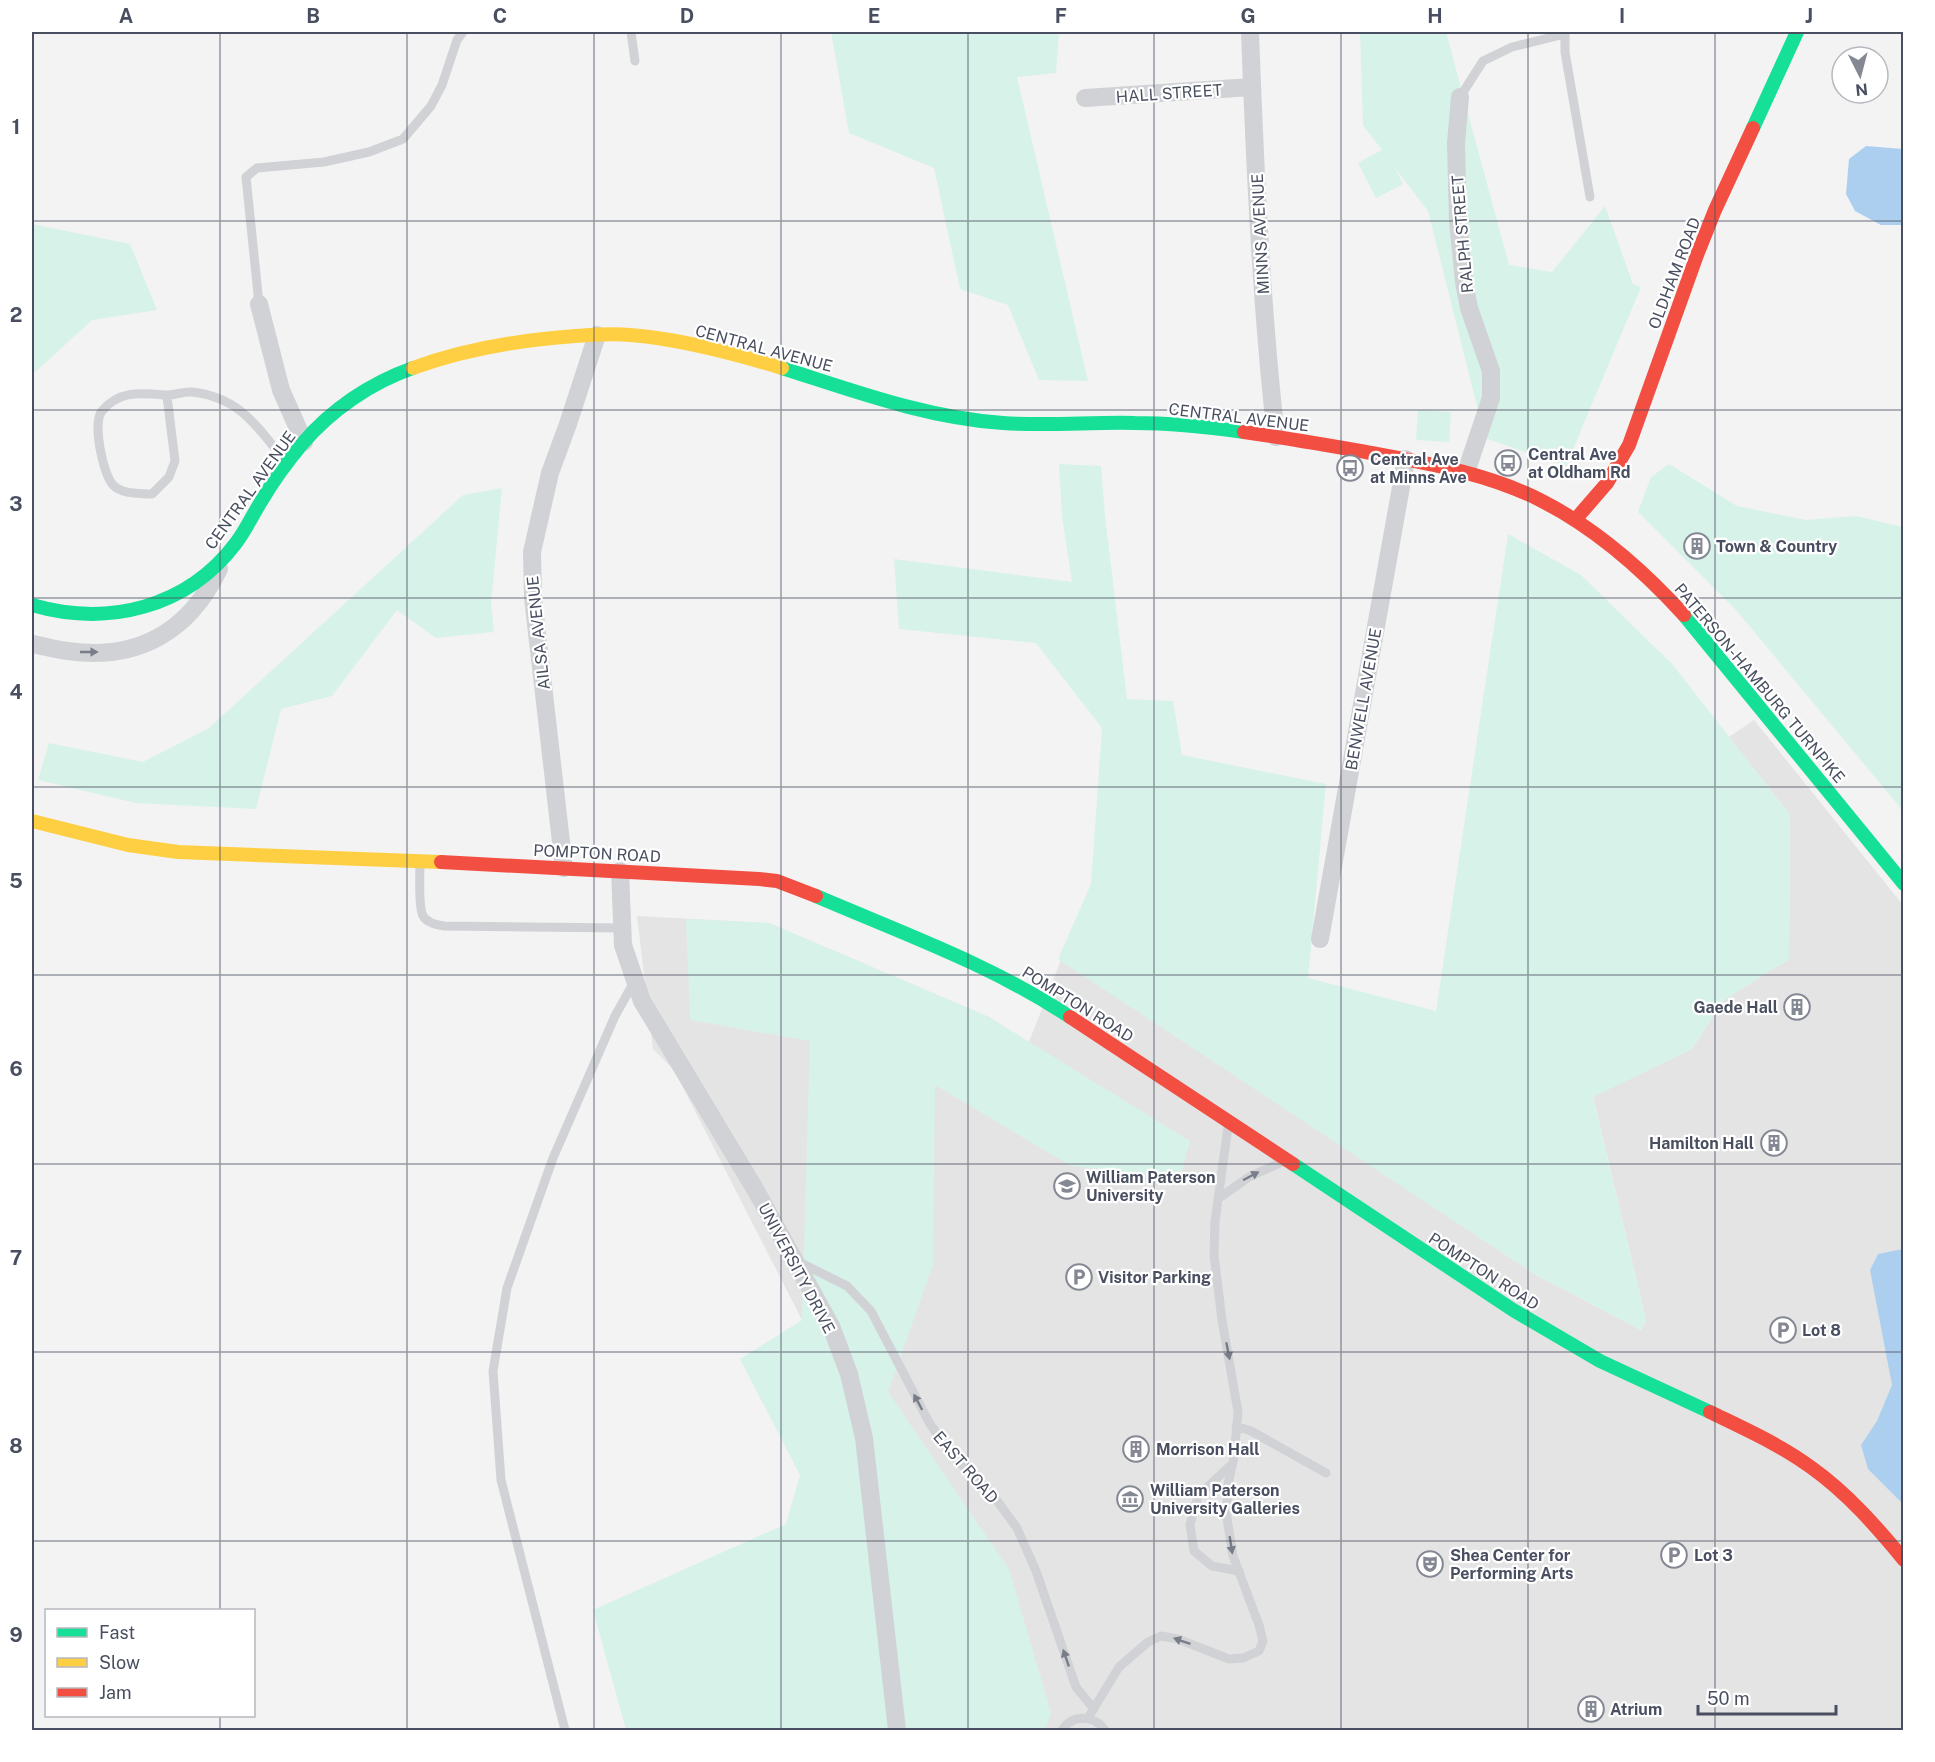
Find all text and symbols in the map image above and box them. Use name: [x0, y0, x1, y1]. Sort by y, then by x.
text: A: [119, 4, 133, 28]
text: B: [306, 4, 320, 28]
text: C: [493, 4, 507, 28]
text: D: [680, 4, 694, 28]
text: E: [868, 4, 880, 28]
text: F: [1055, 4, 1067, 28]
text: G: [1240, 4, 1256, 28]
text: H: [1427, 4, 1443, 28]
text: I: [1619, 4, 1625, 28]
text: J: [1805, 4, 1813, 28]
north arrow: [1830, 45, 1890, 105]
text: N: [1854, 79, 1869, 100]
street label: HALL STREET: [1115, 80, 1223, 107]
text: 1: [12, 115, 20, 139]
street label: MINNS AVENUE: [1248, 173, 1273, 295]
street label: RALPH STREET: [1448, 174, 1477, 294]
street label: OLDHAM ROAD: [1644, 215, 1704, 332]
text: 2: [10, 303, 22, 327]
street label: CENTRAL AVENUE: [693, 321, 835, 376]
street label: CENTRAL AVENUE: [1168, 399, 1310, 436]
street label: CENTRAL AVENUE: [201, 428, 300, 553]
place label: Central Ave at Oldham Rd: [1528, 445, 1631, 482]
bus stop icon: Central Ave at Oldham Rd: [1493, 448, 1523, 478]
place label: Central Ave at Minns Ave: [1370, 450, 1467, 487]
bus stop icon: Central Ave at Minns Ave: [1335, 453, 1365, 483]
text: 3: [9, 492, 23, 516]
building icon: Town & Country: [1682, 531, 1712, 561]
place label: Town & Country: [1716, 537, 1837, 556]
street label: AILSA AVENUE: [523, 575, 554, 691]
street label: PATERSON-HAMBURG TURNPIKE: [1670, 580, 1849, 787]
street label: BENWELL AVENUE: [1342, 627, 1385, 772]
one-way arrow: [80, 647, 99, 657]
text: 4: [9, 680, 23, 704]
street label: POMPTON ROAD: [533, 841, 661, 866]
text: 5: [9, 869, 23, 893]
street label: POMPTON ROAD: [1019, 963, 1137, 1046]
building icon: Gaede Hall: [1782, 992, 1812, 1022]
place label: Gaede Hall: [1693, 998, 1778, 1017]
text: 6: [9, 1057, 23, 1081]
building icon: Hamilton Hall: [1759, 1128, 1789, 1158]
place label: Hamilton Hall: [1649, 1134, 1754, 1153]
place label: William Paterson University: [1086, 1168, 1216, 1205]
school or university icon: William Paterson University: [1052, 1171, 1082, 1201]
one-way arrow: [1243, 1171, 1260, 1181]
street label: UNIVERSITY DRIVE: [754, 1200, 839, 1337]
street label: POMPTON ROAD: [1425, 1229, 1542, 1314]
text: 7: [10, 1246, 22, 1270]
parking icon: Visitor Parking: [1064, 1262, 1094, 1292]
place label: Visitor Parking: [1098, 1268, 1211, 1287]
parking icon: Lot 8: [1768, 1315, 1798, 1345]
place label: Lot 8: [1802, 1321, 1841, 1340]
one-way arrow: [1224, 1342, 1233, 1361]
one-way arrow: [914, 1393, 924, 1411]
street label: EAST ROAD: [929, 1427, 1002, 1507]
text: 8: [9, 1434, 23, 1458]
building icon: Morrison Hall: [1121, 1434, 1151, 1464]
place label: Morrison Hall: [1156, 1440, 1260, 1459]
place label: William Paterson University Galleries: [1150, 1481, 1300, 1518]
museum icon: William Paterson University Galleries: [1115, 1484, 1145, 1514]
one-way arrow: [1227, 1535, 1236, 1554]
parking icon: Lot 3: [1659, 1540, 1689, 1570]
place label: Shea Center for Performing Arts: [1450, 1546, 1573, 1583]
place label: Lot 3: [1694, 1546, 1733, 1565]
theatre icon: Shea Center for Performing Arts: [1415, 1549, 1445, 1579]
legend: [45, 1609, 255, 1717]
text: Fast: [99, 1622, 135, 1643]
text: 9: [9, 1623, 23, 1647]
one-way arrow: [1173, 1636, 1191, 1645]
one-way arrow: [1061, 1649, 1071, 1667]
text: Slow: [99, 1652, 140, 1673]
scale bar: [1698, 1678, 1836, 1716]
text: Jam: [99, 1682, 132, 1703]
text: 50 m: [1707, 1688, 1750, 1709]
building icon: Atrium: [1576, 1694, 1606, 1724]
place label: Atrium: [1610, 1700, 1662, 1719]

